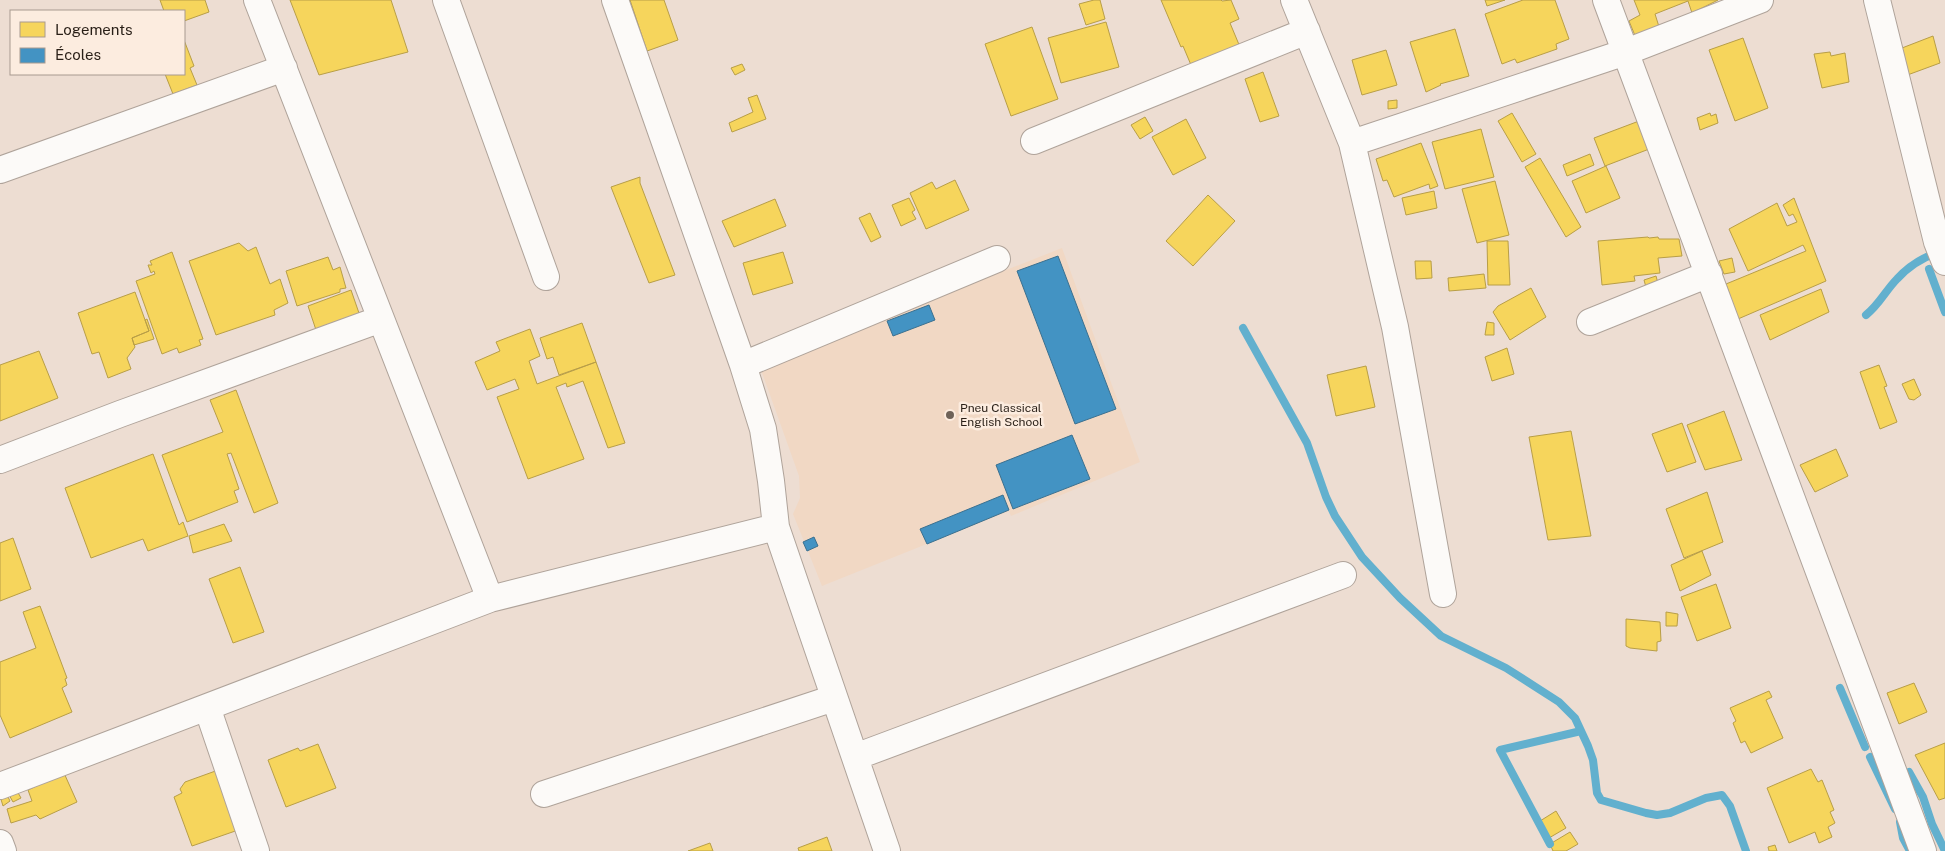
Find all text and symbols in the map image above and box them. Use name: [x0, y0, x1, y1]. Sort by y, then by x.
legend: [10, 10, 185, 75]
text: Logements: [55, 21, 133, 38]
text: Écoles: [55, 46, 101, 63]
place label: Pneu Classical English School: [960, 401, 1043, 429]
marker: Pneu Classical English School: [944, 409, 956, 421]

